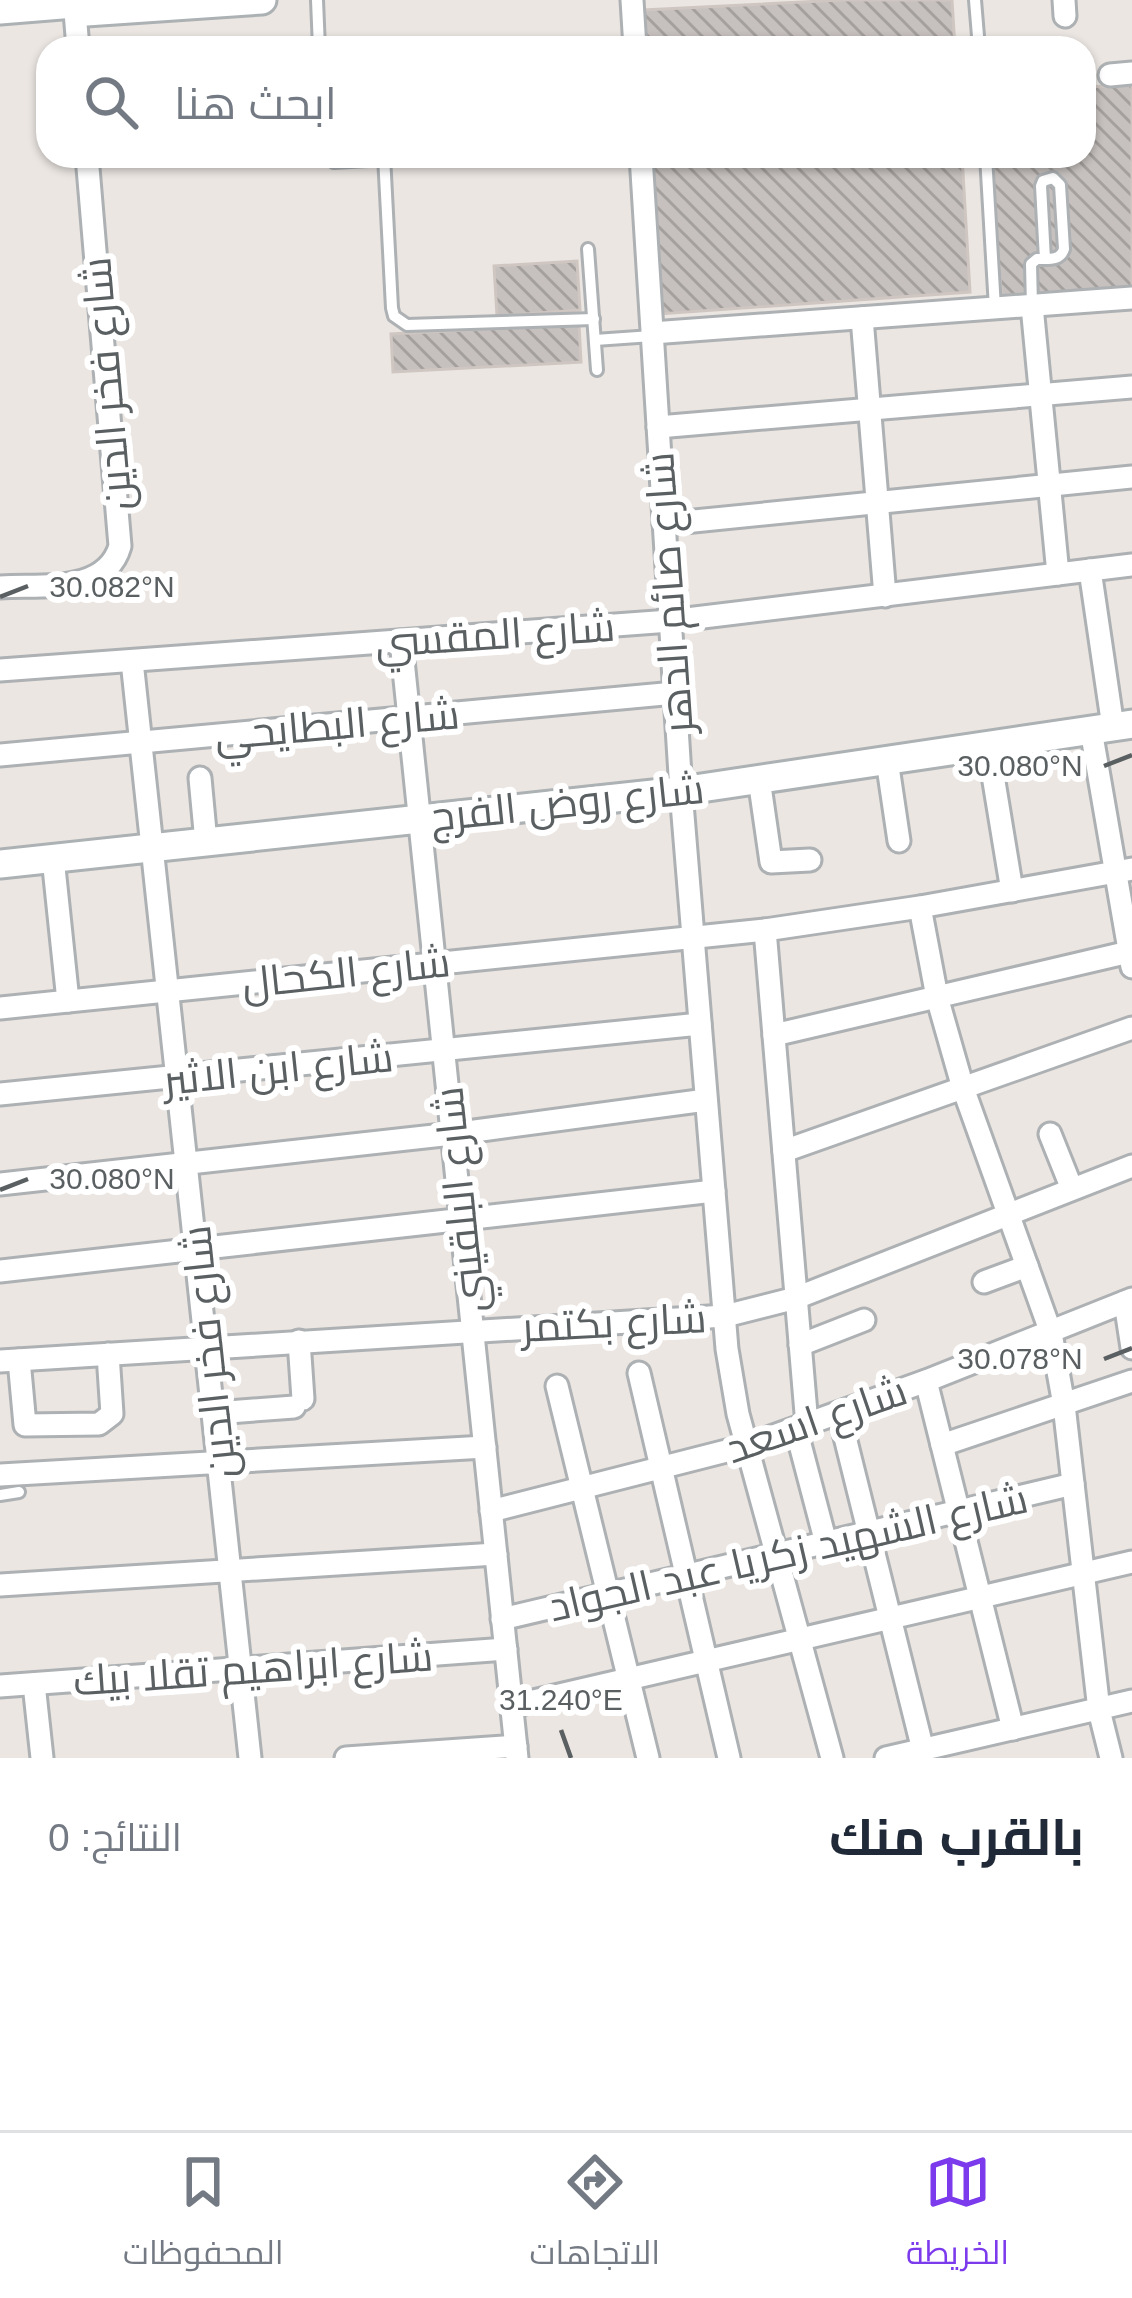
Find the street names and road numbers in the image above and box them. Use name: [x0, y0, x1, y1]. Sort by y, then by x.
street label: شارع فخر الدين: [72, 255, 145, 513]
street label: شارع صائم الدهر: [635, 450, 707, 737]
street label: شارع المقسي: [374, 603, 617, 673]
street label: شارع البطايحي: [213, 690, 462, 768]
street label: شارع روض الفرج: [428, 765, 707, 844]
street label: شارع الكحال: [240, 938, 453, 1011]
street label: شارع ابن الاثير: [159, 1033, 396, 1108]
street label: شارع البلقيني: [424, 1084, 504, 1315]
street label: شارع فخر الدين: [172, 1223, 249, 1481]
street label: شارع بكتمر: [518, 1294, 708, 1355]
street label: شارع اسعد: [720, 1367, 914, 1476]
street label: شارع الشهيد زكريا عبد الجواد: [544, 1474, 1033, 1634]
street label: شارع ابراهيم تقلا بيك: [72, 1632, 435, 1709]

